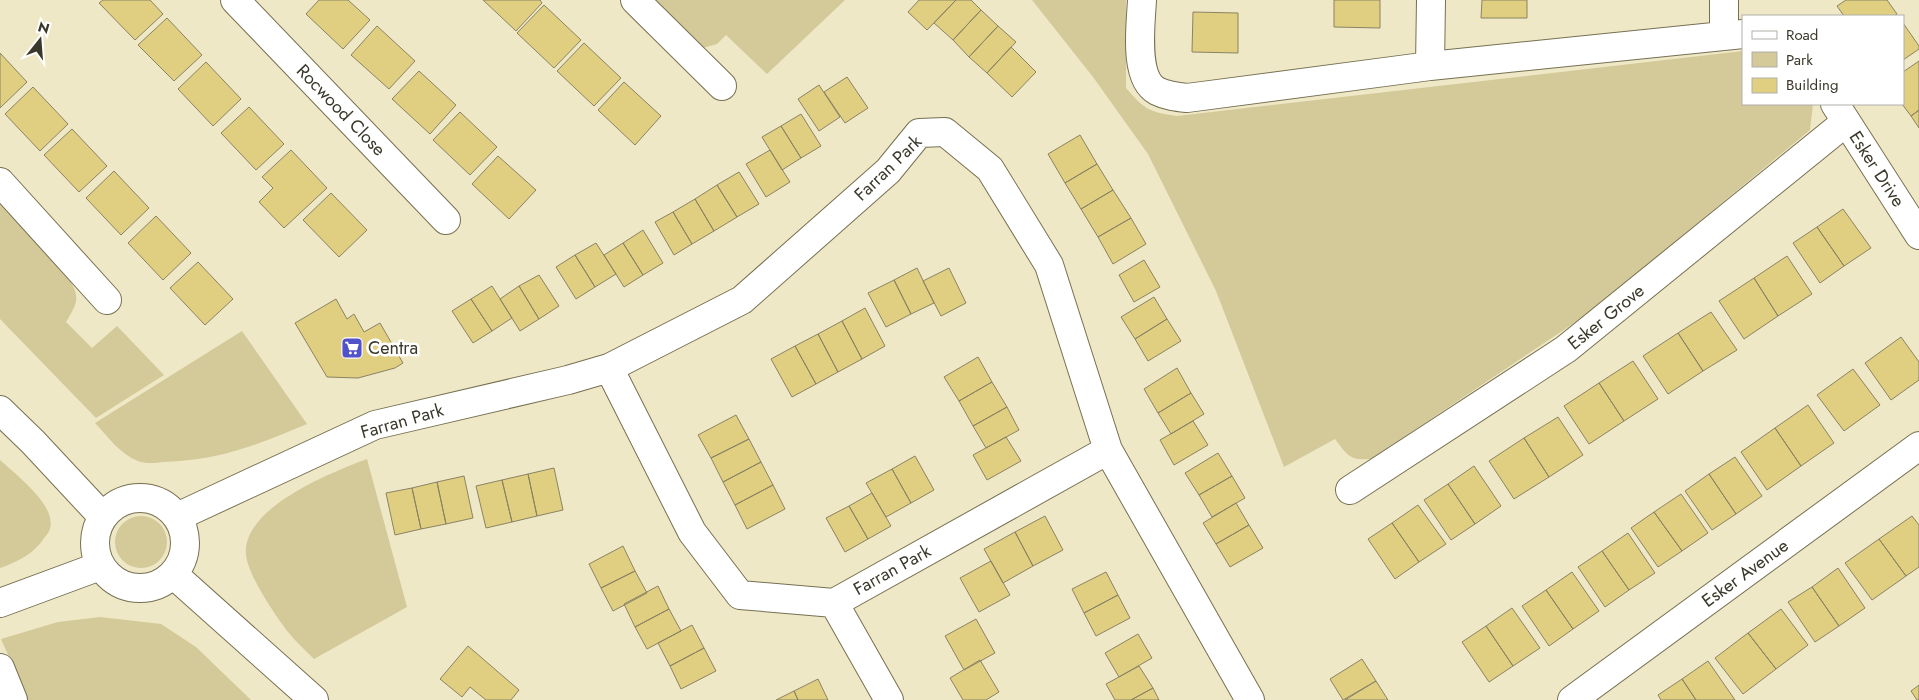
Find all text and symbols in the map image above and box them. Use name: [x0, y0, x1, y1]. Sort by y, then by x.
north arrow: [15, 15, 65, 65]
legend: [1742, 15, 1904, 105]
text: N: [36, 16, 52, 39]
text: Road: [1786, 24, 1818, 46]
text: Park: [1786, 49, 1813, 71]
street label: Rocwood Close: [290, 58, 392, 162]
text: Building: [1786, 74, 1838, 96]
street label: Esker Drive: [1843, 126, 1911, 212]
street label: Farran Park: [848, 129, 928, 207]
street label: Esker Grove: [1562, 278, 1650, 356]
place label: Centra: [368, 335, 418, 361]
supermarket icon: Centra: [340, 336, 364, 360]
street label: Farran Park: [358, 397, 447, 445]
street label: Esker Avenue: [1696, 533, 1794, 613]
street label: Farran Park: [848, 538, 936, 602]

